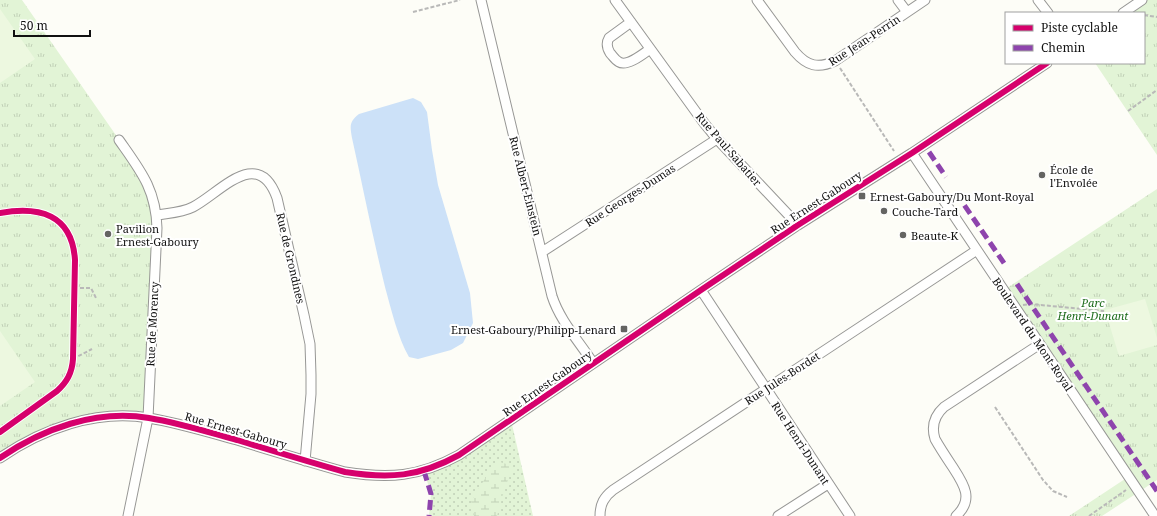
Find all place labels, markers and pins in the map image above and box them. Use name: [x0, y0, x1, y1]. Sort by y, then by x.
place label: École de l'Envolée: [1050, 162, 1098, 190]
marker: École de l'Envolée: [1037, 170, 1047, 180]
place label: Ernest-Gaboury/Du Mont-Royal: [870, 189, 1035, 204]
marker: Ernest-Gaboury/Du Mont-Royal: [857, 191, 867, 201]
place label: Couche-Tard: [892, 204, 959, 219]
marker: Couche-Tard: [879, 206, 889, 216]
place label: Pavilion Ernest-Gaboury: [116, 221, 200, 249]
place label: Beaute-K: [911, 228, 958, 243]
marker: Pavilion Ernest-Gaboury: [103, 229, 113, 239]
marker: Beaute-K: [898, 230, 908, 240]
place label: Ernest-Gaboury/Philipp-Lenard: [451, 322, 616, 337]
marker: Ernest-Gaboury/Philipp-Lenard: [619, 324, 629, 334]

